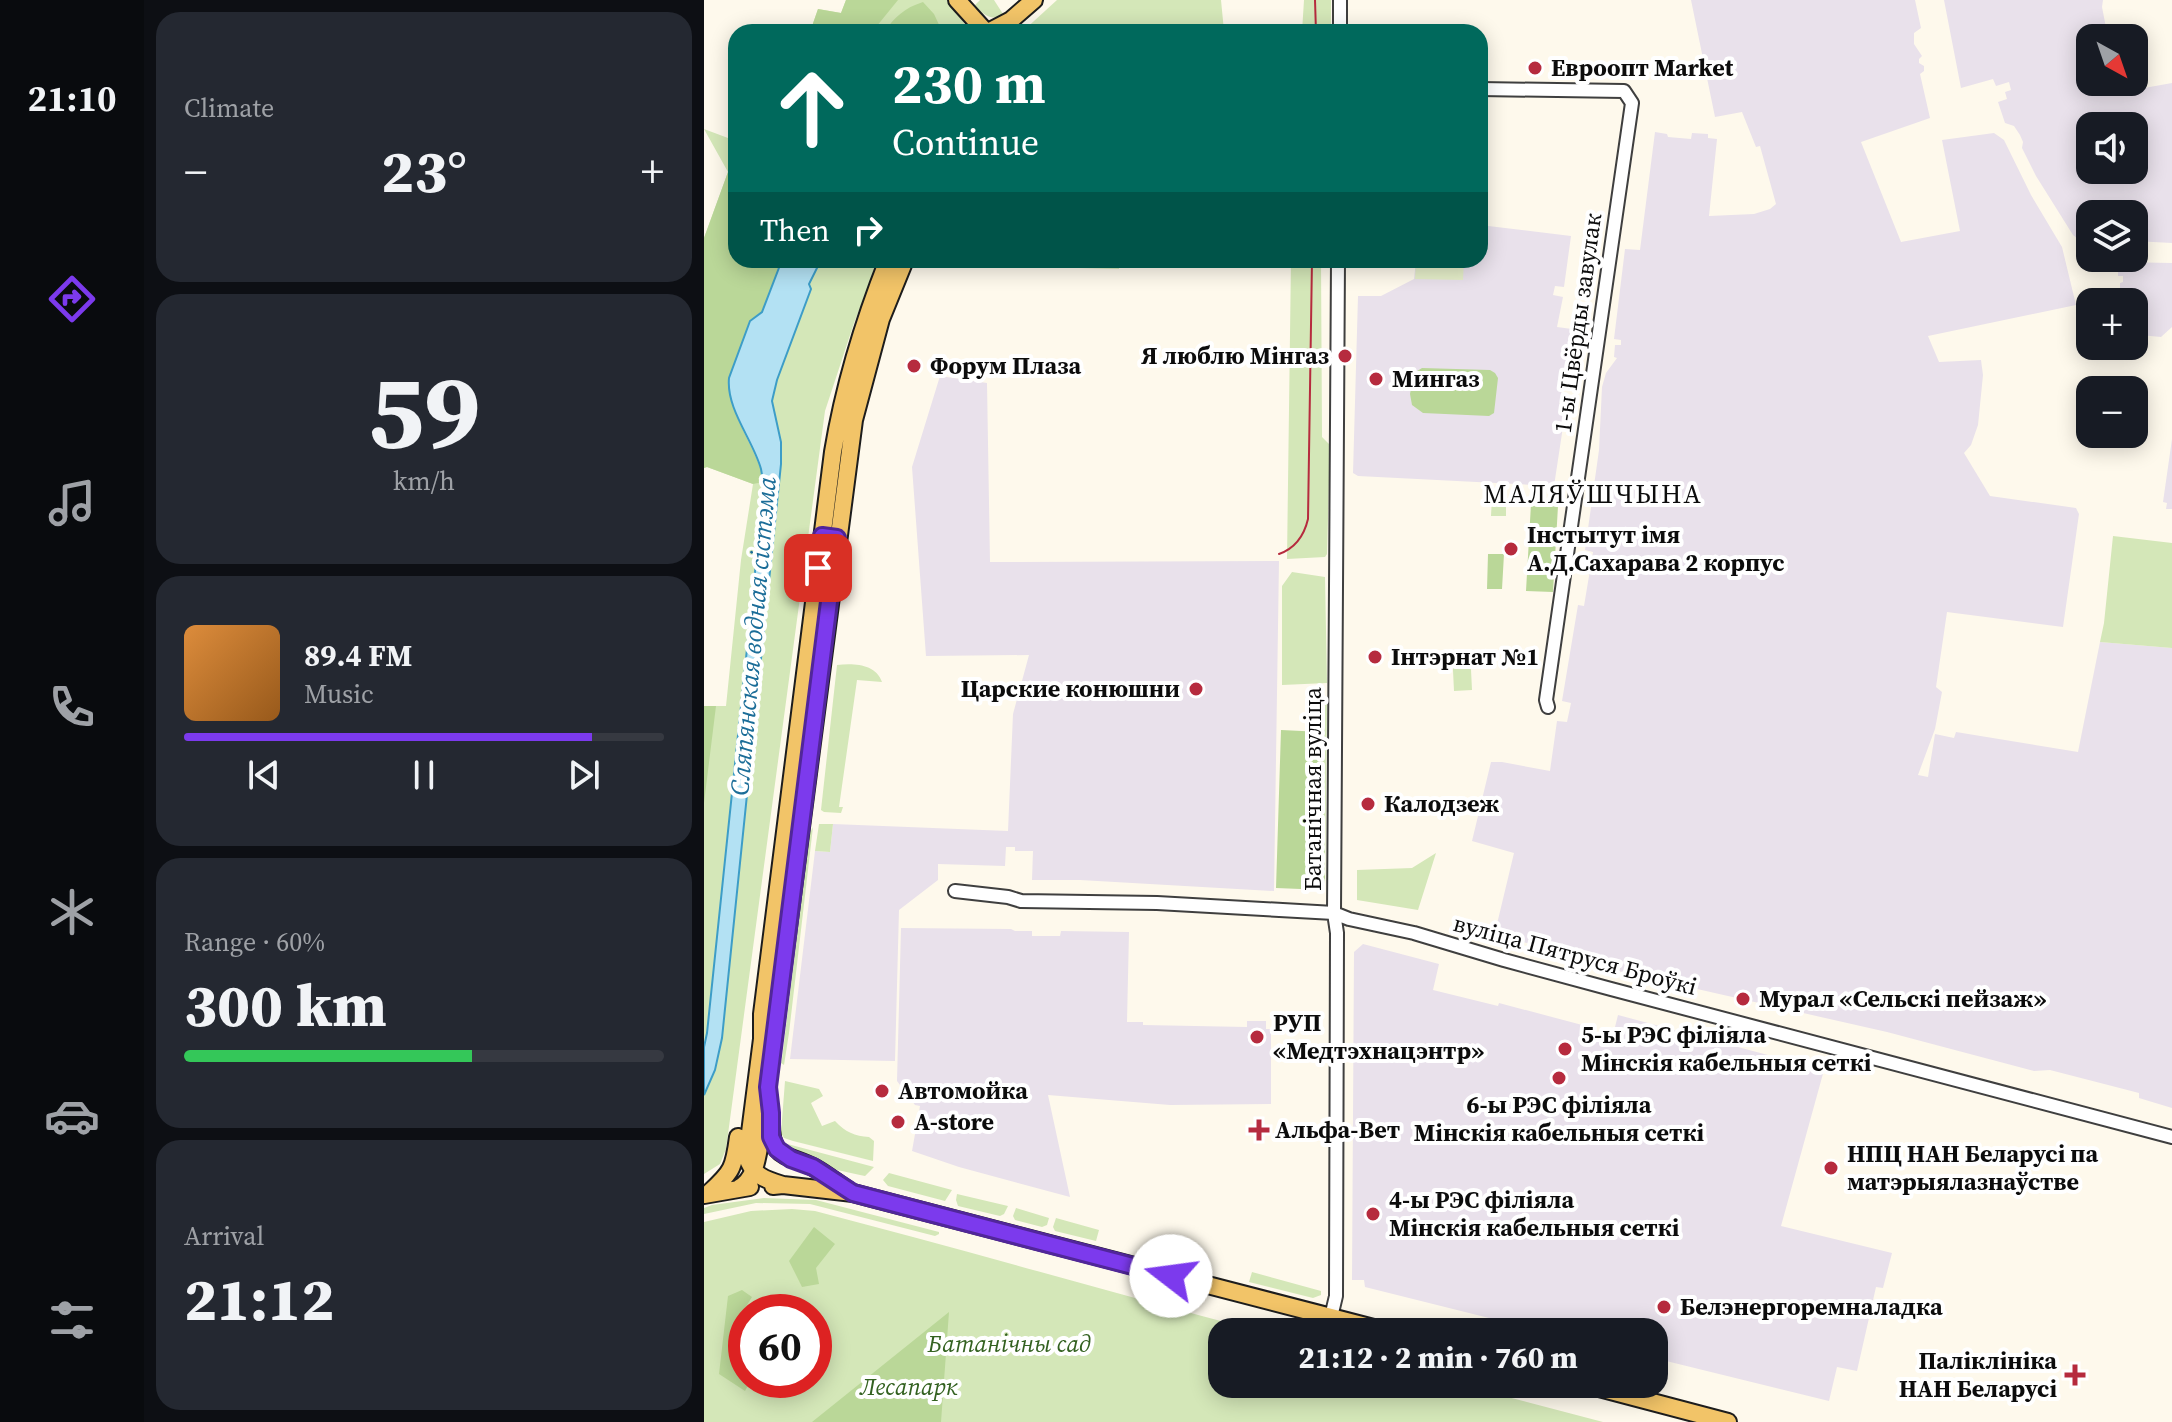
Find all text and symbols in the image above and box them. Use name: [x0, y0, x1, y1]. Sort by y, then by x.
north arrow: [2076, 24, 2148, 96]
map controls: [2076, 24, 2148, 448]
text: 230 m: [892, 45, 1046, 122]
place label: Евроопт Market: [1551, 51, 1734, 84]
icon: ahead: [760, 56, 864, 160]
marker: Евроопт Market: [1526, 59, 1544, 77]
text: 21:10: [28, 74, 116, 123]
text: Climate: [184, 90, 274, 126]
button: sound: [2076, 112, 2148, 184]
text: Continue: [892, 118, 1039, 167]
text: 23°: [381, 130, 467, 212]
text: −: [184, 141, 207, 202]
text: +: [641, 141, 664, 202]
button: layers: [2076, 200, 2148, 272]
icon: right: [846, 208, 890, 252]
text: Then: [760, 210, 830, 251]
street label: 1-ы Цвёрды завулак: [1546, 211, 1609, 435]
icon: directions: [44, 271, 100, 327]
button: +: [2076, 288, 2148, 360]
text: 59: [368, 339, 480, 482]
place label: Я люблю Мінгаз: [1141, 339, 1329, 372]
marker: Я люблю Мінгаз: [1336, 347, 1354, 365]
place label: Форум Плаза: [930, 349, 1081, 382]
marker: Форум Плаза: [905, 357, 923, 375]
place label: Мингаз: [1392, 362, 1479, 395]
marker: Мингаз: [1367, 370, 1385, 388]
button: −: [2076, 376, 2148, 448]
text: km/h: [393, 463, 455, 499]
icon: music: [44, 475, 100, 531]
water label: Сляпянская водная сістэма: [721, 475, 785, 797]
district label: МАЛЯЎШЧЫНА: [1483, 476, 1703, 512]
place label: Інстытут імя А.Д.Сахарава 2 корпус: [1527, 518, 1785, 579]
pin: [784, 534, 852, 602]
marker: Інстытут імя А.Д.Сахарава 2 корпус: [1502, 540, 1520, 558]
icon: arrive: [796, 546, 840, 590]
text: 89.4 FM: [304, 635, 412, 676]
place label: Інтэрнат №1: [1391, 640, 1539, 673]
marker: Інтэрнат №1: [1366, 648, 1384, 666]
place label: Царские конюшни: [961, 672, 1180, 705]
text: Music: [304, 676, 374, 712]
icon: phone: [44, 679, 100, 735]
marker: Царские конюшни: [1187, 680, 1205, 698]
street label: Батанічная вуліца: [1296, 686, 1329, 891]
icon: previous: [242, 753, 286, 797]
icon: pause: [402, 753, 446, 797]
icon: next: [562, 753, 606, 797]
place label: Калодзеж: [1384, 787, 1499, 820]
marker: Калодзеж: [1359, 795, 1377, 813]
icon: climate: [44, 884, 100, 940]
street label: вуліца Пятруся Броўкі: [1450, 906, 1701, 1003]
text: Range · 60%: [184, 924, 325, 960]
text: 300 km: [184, 964, 387, 1046]
place label: Мурал «Сельскі пейзаж»: [1759, 982, 2046, 1015]
marker: Мурал «Сельскі пейзаж»: [1734, 990, 1752, 1008]
place label: РУП «Медтэхнацэнтр»: [1273, 1006, 1484, 1067]
place label: 5-ы РЭС філіяла Мінскія кабельныя сеткі: [1581, 1018, 1872, 1079]
marker: РУП «Медтэхнацэнтр»: [1248, 1028, 1266, 1046]
marker: 5-ы РЭС філіяла Мінскія кабельныя сеткі: [1556, 1040, 1574, 1058]
marker: 6-ы РЭС філіяла Мінскія кабельныя сеткі: [1550, 1069, 1568, 1087]
place label: Автомойка: [898, 1074, 1028, 1107]
marker: Автомойка: [873, 1082, 891, 1100]
icon: car: [44, 1088, 100, 1144]
place label: 6-ы РЭС філіяла Мінскія кабельныя сеткі: [1414, 1088, 1705, 1149]
place label: А-store: [914, 1105, 994, 1138]
marker: А-store: [889, 1113, 907, 1131]
place label: Альфа-Вет: [1275, 1113, 1400, 1146]
marker: Альфа-Вет: [1250, 1121, 1268, 1139]
place label: НПЦ НАН Беларусі па матэрыялазнаўстве: [1847, 1137, 2099, 1198]
marker: НПЦ НАН Беларусі па матэрыялазнаўстве: [1822, 1159, 1840, 1177]
place label: 4-ы РЭС філіяла Мінскія кабельныя сеткі: [1389, 1183, 1680, 1244]
marker: 4-ы РЭС філіяла Мінскія кабельныя сеткі: [1364, 1205, 1382, 1223]
text: Arrival: [184, 1218, 264, 1254]
position arrow: [1129, 1234, 1213, 1318]
text: 21:12: [184, 1258, 334, 1340]
place label: Белэнергоремналадка: [1680, 1290, 1943, 1323]
icon: filters: [44, 1292, 100, 1348]
speed limit sign: 60: [728, 1294, 832, 1398]
marker: Белэнергоремналадка: [1655, 1298, 1673, 1316]
park label: Батанічны сад: [926, 1327, 1091, 1360]
text: 21:12 · 2 min · 760 m: [1298, 1337, 1578, 1378]
place label: Паліклініка НАН Беларусі: [1899, 1344, 2057, 1405]
marker: Паліклініка НАН Беларусі: [2064, 1364, 2086, 1386]
park label: Лесапарк: [858, 1370, 958, 1403]

